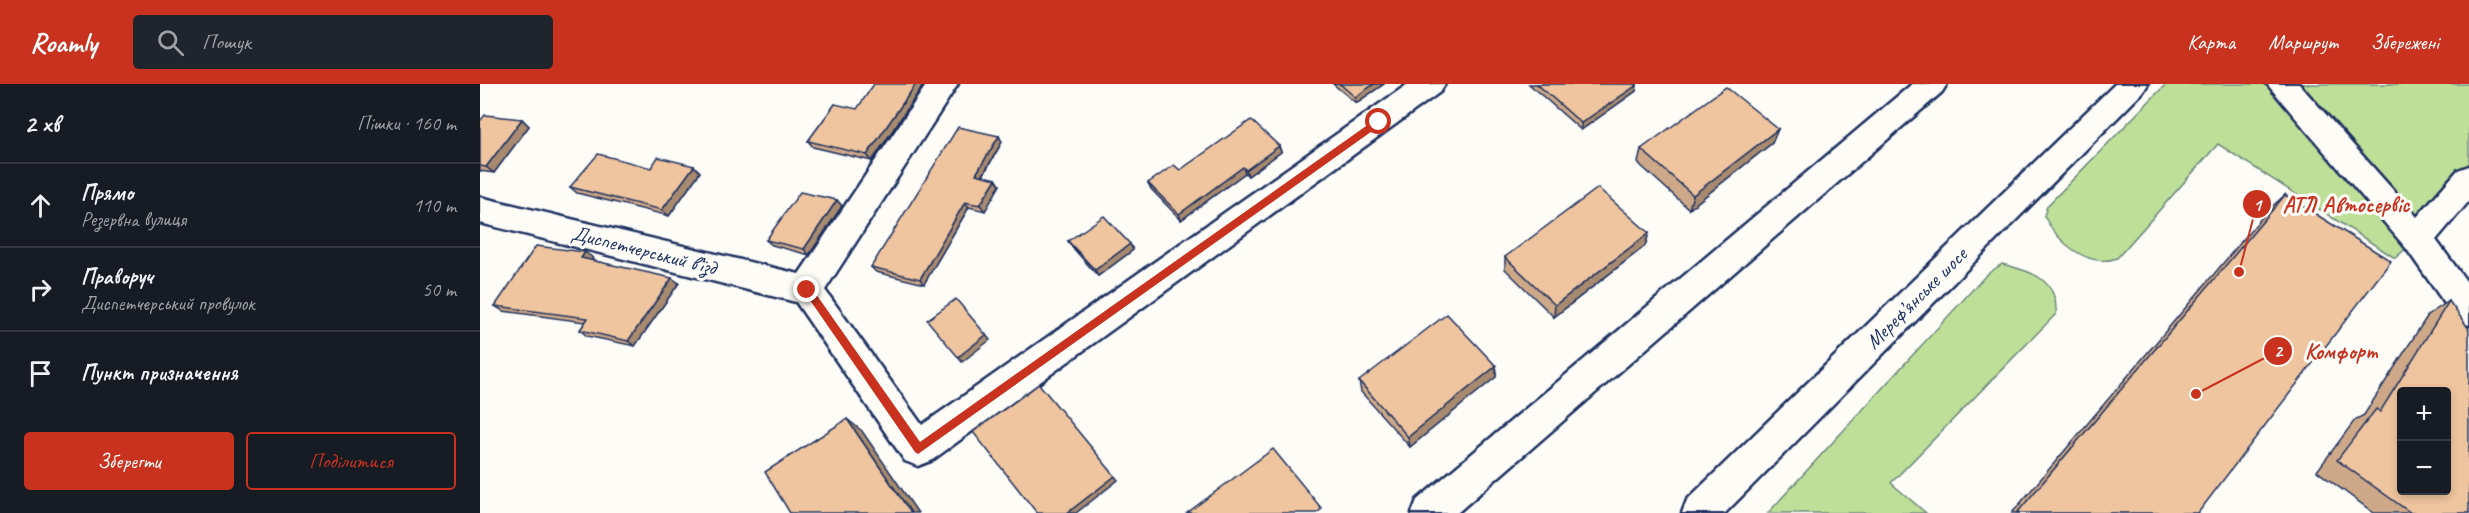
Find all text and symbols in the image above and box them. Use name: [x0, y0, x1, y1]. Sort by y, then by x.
search box: [133, 15, 553, 69]
text: Roamly: [30, 25, 97, 60]
icon: search: [154, 26, 187, 59]
text: Пошук: [202, 28, 251, 56]
text: Карта: [2187, 29, 2235, 55]
text: Маршрут: [2268, 29, 2338, 55]
text: Збережені: [2371, 29, 2439, 55]
text: 2 хв: [24, 107, 59, 140]
route start: [1365, 108, 1391, 134]
text: Пішки · 160 m: [357, 111, 456, 136]
text: Прямо: [81, 179, 133, 207]
callout: АТЛ Автосервіс: [2242, 184, 2421, 224]
icon: ahead: [24, 189, 57, 222]
text: АТЛ Автосервіс: [2283, 191, 2410, 219]
text: 110 m: [413, 193, 456, 218]
text: 1: [2253, 194, 2263, 216]
text: Резервна вулиця: [81, 207, 186, 232]
street label: Диспетчерський в’їзд: [569, 219, 721, 282]
street label: Мереф’янське шосе: [1860, 240, 1974, 354]
text: Праворуч: [81, 263, 153, 291]
icon: right: [24, 273, 57, 306]
route end: [793, 276, 819, 302]
text: 50 m: [422, 277, 456, 302]
text: Диспетчерський провулок: [81, 291, 255, 316]
callout: Комфорт: [2263, 331, 2389, 371]
text: Комфорт: [2305, 338, 2379, 366]
text: 2: [2274, 340, 2284, 362]
icon: arrive: [24, 357, 57, 390]
text: Пункт призначення: [81, 359, 238, 387]
map controls: [2397, 387, 2451, 495]
button: +: [2397, 387, 2451, 441]
button: Зберегти: [24, 432, 234, 490]
button: Поділитися: [246, 432, 456, 490]
button: −: [2397, 441, 2451, 495]

